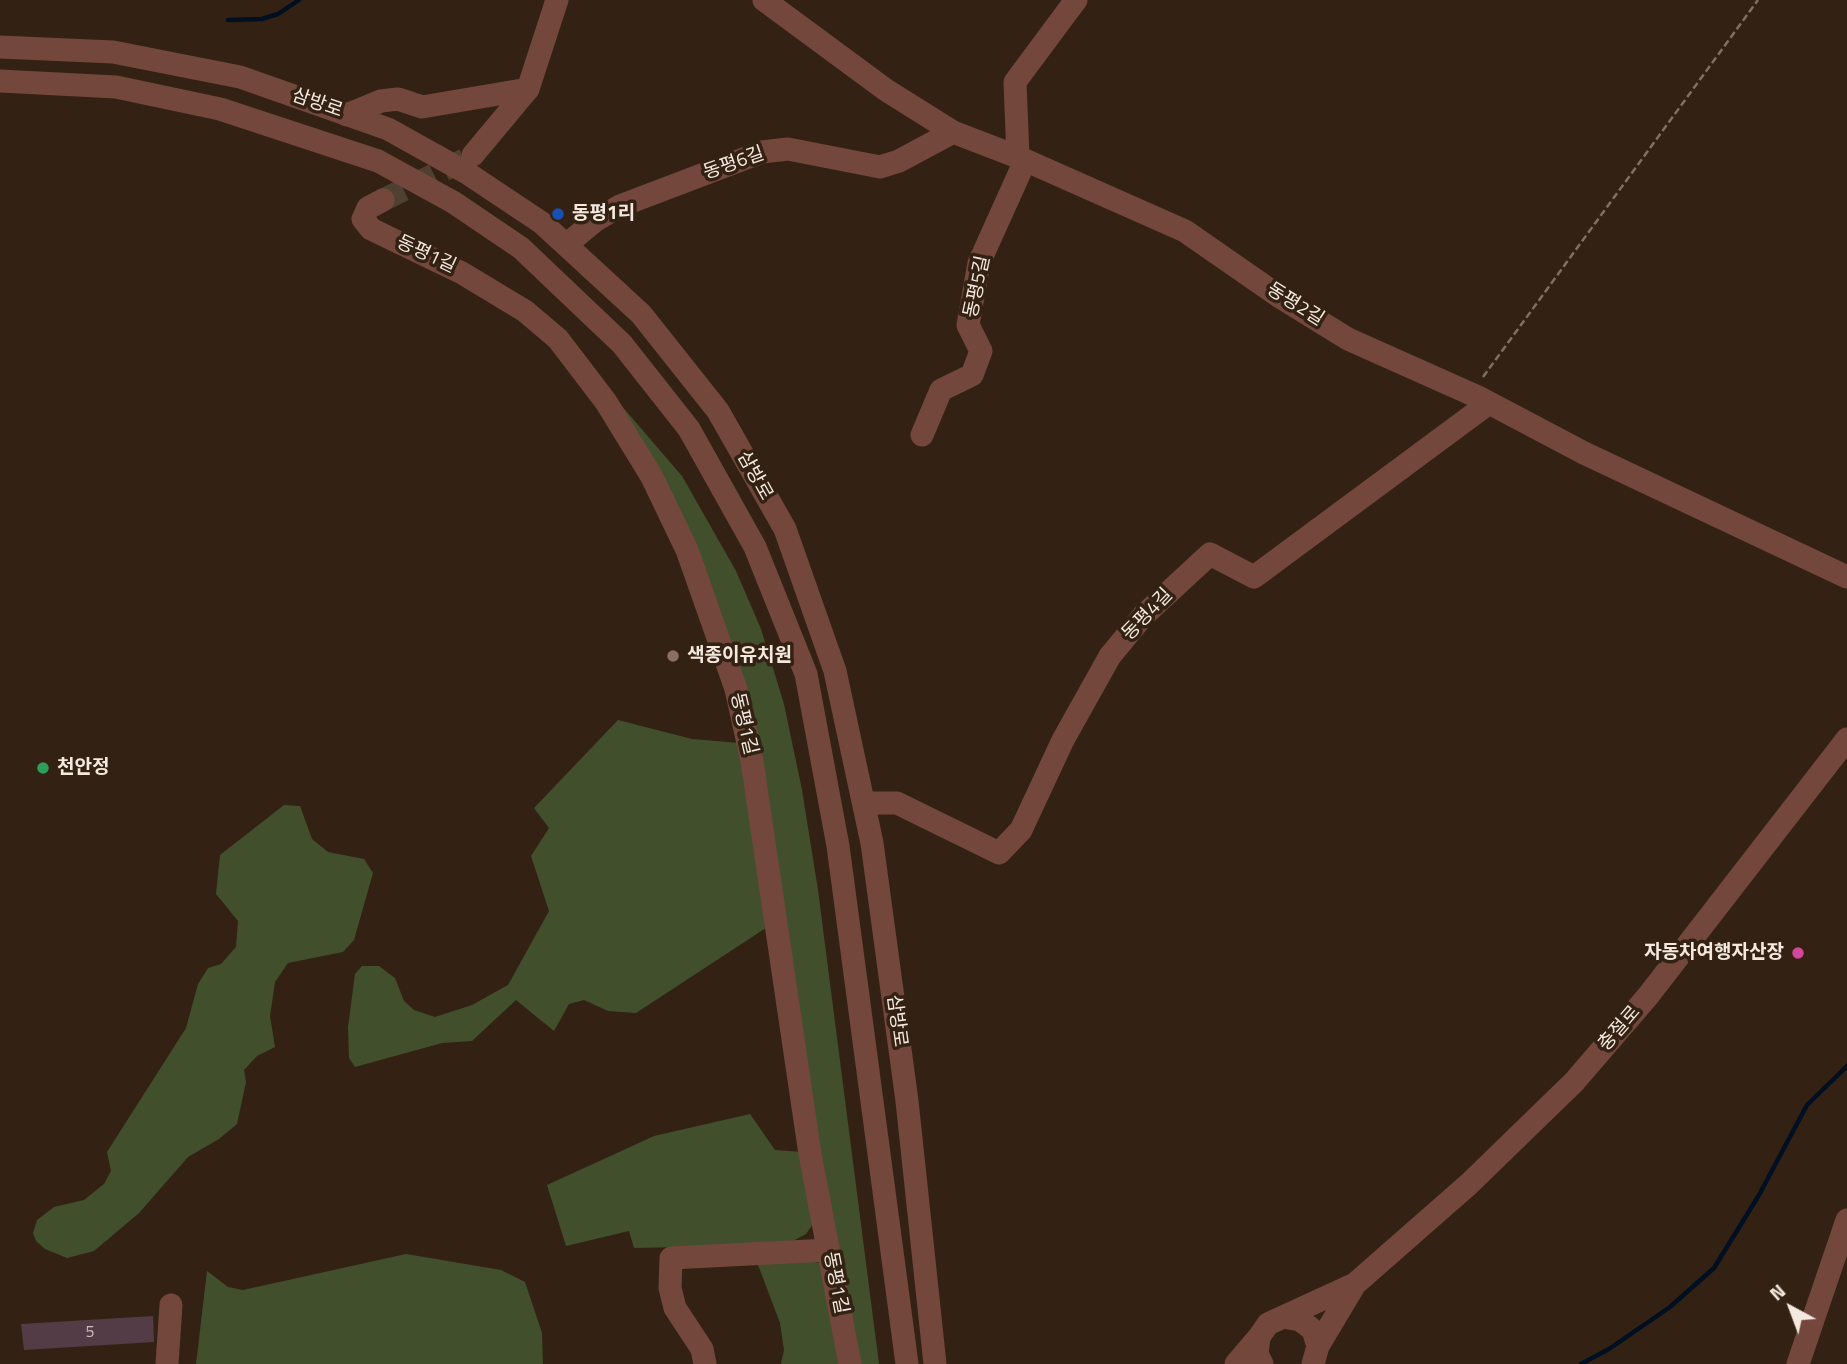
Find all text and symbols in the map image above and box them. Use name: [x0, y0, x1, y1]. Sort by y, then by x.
street label: 삼방로: [288, 85, 346, 123]
street label: 동평6길: [700, 143, 768, 185]
place label: 동평1리: [572, 203, 635, 225]
marker: 동평1리: [550, 206, 566, 222]
street label: 동평1길: [393, 231, 459, 279]
street label: 동평5길: [960, 254, 996, 320]
street label: 동평2길: [1262, 279, 1328, 331]
street label: 삼방로: [731, 448, 777, 504]
street label: 동평4길: [1118, 584, 1178, 646]
place label: 색종이유치원: [687, 645, 792, 667]
marker: 색종이유치원: [665, 648, 681, 664]
street label: 동평1길: [725, 691, 761, 757]
place label: 천안정: [57, 757, 109, 779]
marker: 천안정: [35, 760, 51, 776]
place label: 자동차여행자산장: [1644, 942, 1784, 964]
marker: 자동차여행자산장: [1790, 945, 1806, 961]
street label: 삼방로: [881, 993, 911, 1049]
street label: 충절로: [1594, 1002, 1646, 1056]
street label: 동평1길: [818, 1250, 852, 1316]
north arrow: [1756, 1273, 1826, 1343]
text: N: [1762, 1277, 1791, 1307]
house number: 5: [86, 1323, 94, 1343]

